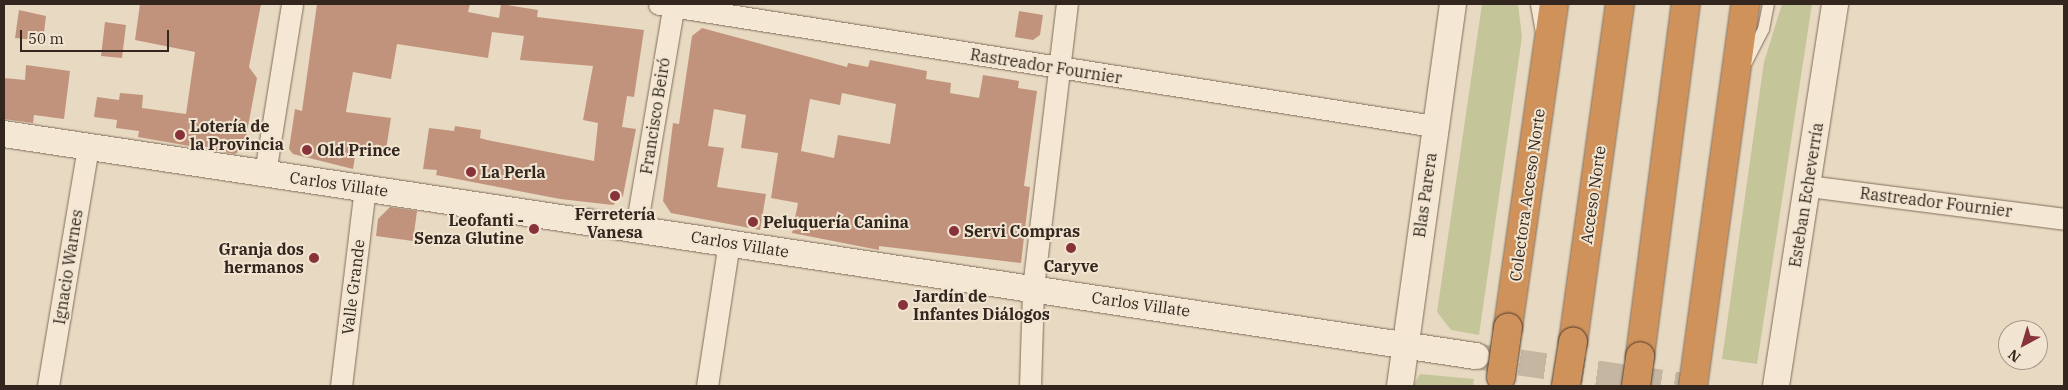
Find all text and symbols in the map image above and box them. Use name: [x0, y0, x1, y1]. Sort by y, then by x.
scale bar: [22, 20, 171, 52]
text: 50 m: [28, 29, 64, 48]
street label: Rastreador Fournier: [969, 45, 1123, 87]
street label: Francisco Beiró: [636, 56, 674, 176]
street label: Colectora Acceso Norte: [1505, 107, 1549, 283]
place label: Lotería de la Provincia: [190, 116, 284, 154]
street label: Esteban Echeverría: [1785, 121, 1827, 269]
marker: Lotería de la Provincia: [174, 129, 186, 141]
place label: Old Prince: [317, 140, 400, 160]
marker: Old Prince: [301, 144, 313, 156]
street label: Acceso Norte: [1577, 145, 1609, 245]
street label: Blas Parera: [1410, 151, 1440, 239]
place label: La Perla: [481, 162, 546, 182]
marker: La Perla: [465, 166, 477, 178]
street label: Carlos Villate: [289, 168, 389, 200]
street label: Rastreador Fournier: [1859, 183, 2013, 221]
marker: Ferretería Vanesa: [609, 190, 621, 202]
place label: Ferretería Vanesa: [575, 204, 655, 242]
street label: Ignacio Warnes: [49, 208, 87, 326]
place label: Leofanti - Senza Glutine: [414, 210, 524, 248]
place label: Peluquería Canina: [763, 212, 909, 232]
marker: Peluquería Canina: [747, 216, 759, 228]
place label: Servi Compras: [964, 221, 1080, 241]
marker: Leofanti - Senza Glutine: [528, 223, 540, 235]
marker: Servi Compras: [948, 225, 960, 237]
street label: Carlos Villate: [690, 227, 790, 261]
street label: Valle Grande: [338, 238, 368, 336]
place label: Granja dos hermanos: [218, 239, 304, 277]
marker: Caryve: [1065, 242, 1077, 254]
marker: Granja dos hermanos: [308, 252, 320, 264]
place label: Caryve: [1043, 256, 1099, 276]
place label: Jardín de Infantes Diálogos: [913, 286, 1050, 324]
street label: Carlos Villate: [1091, 288, 1191, 320]
marker: Jardín de Infantes Diálogos: [897, 299, 909, 311]
north arrow: [1998, 320, 2048, 370]
text: N: [2004, 345, 2024, 366]

